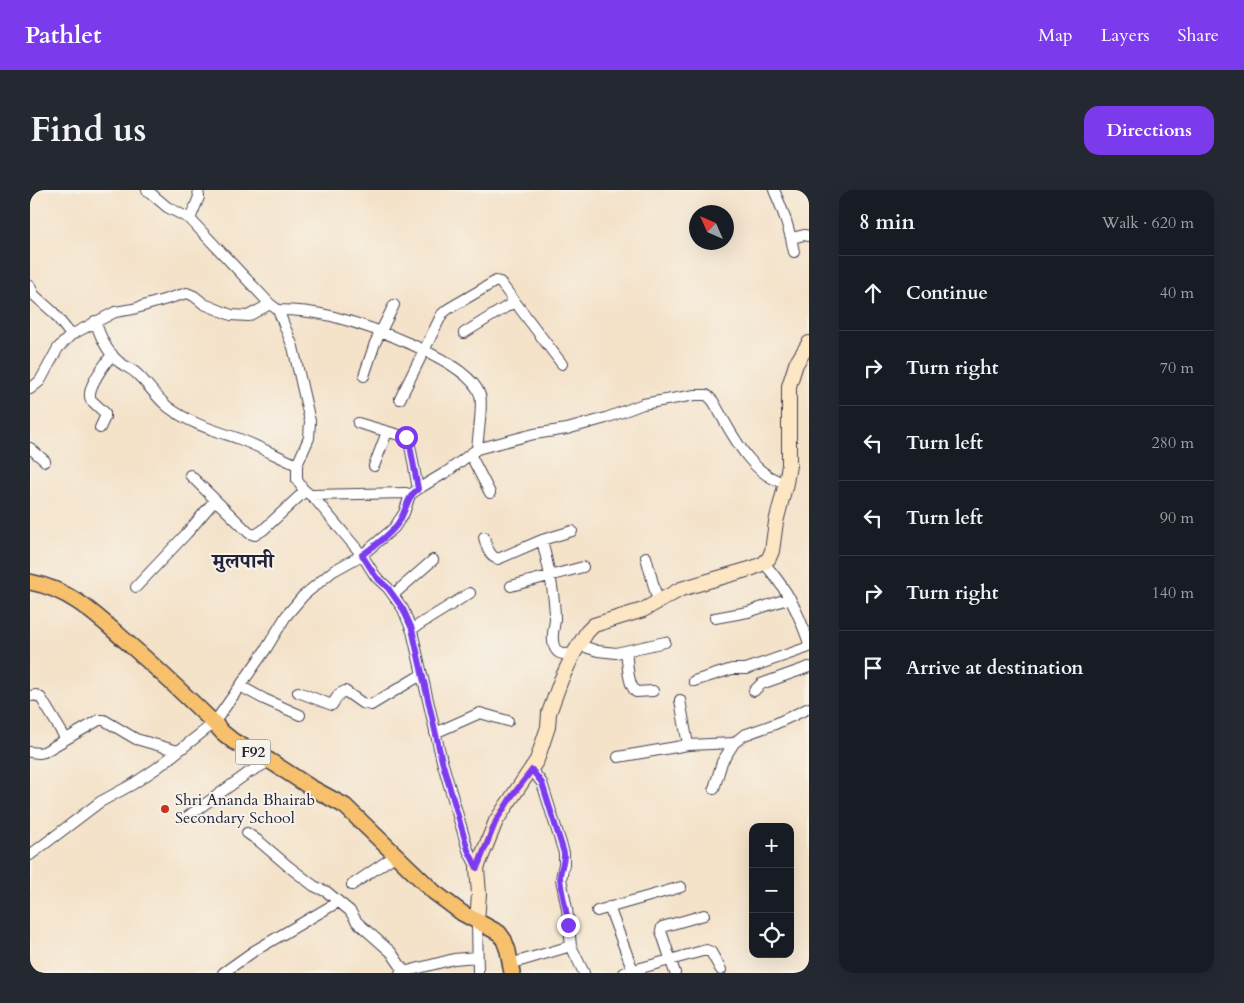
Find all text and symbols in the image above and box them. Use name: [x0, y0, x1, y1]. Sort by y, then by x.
text: Pathlet: [25, 19, 102, 52]
text: Map: [1038, 23, 1073, 48]
text: Layers: [1101, 23, 1150, 48]
text: Share: [1178, 23, 1219, 48]
text: Find us: [30, 106, 146, 154]
button: Directions: [1084, 106, 1214, 155]
north arrow: [689, 205, 734, 250]
text: 8 min: [859, 208, 915, 237]
text: Walk · 620 m: [1102, 212, 1194, 234]
icon: ahead: [859, 279, 887, 307]
text: Continue: [906, 280, 988, 306]
text: 40 m: [1160, 282, 1194, 304]
icon: right: [859, 354, 887, 382]
text: Turn right: [906, 355, 998, 381]
text: 70 m: [1160, 357, 1194, 379]
route start: [395, 426, 418, 449]
icon: left: [859, 429, 887, 457]
text: Turn left: [906, 430, 983, 456]
text: 280 m: [1152, 432, 1194, 454]
icon: left: [859, 504, 887, 532]
text: Turn left: [906, 505, 983, 531]
text: 90 m: [1160, 507, 1194, 529]
district label: मुलपानी: [210, 547, 275, 576]
icon: right: [859, 579, 887, 607]
text: Turn right: [906, 580, 998, 606]
text: 140 m: [1152, 582, 1194, 604]
icon: arrive: [859, 654, 887, 682]
text: Arrive at destination: [906, 655, 1083, 681]
road number: F92: [236, 740, 270, 764]
place label: Shri Ananda Bhairab Secondary School: [175, 789, 315, 829]
marker: Shri Ananda Bhairab Secondary School: [159, 803, 171, 815]
map controls: [749, 823, 794, 958]
button: +: [749, 823, 794, 868]
button: −: [749, 868, 794, 913]
button: locate: [749, 913, 794, 958]
route end: [557, 914, 580, 937]

